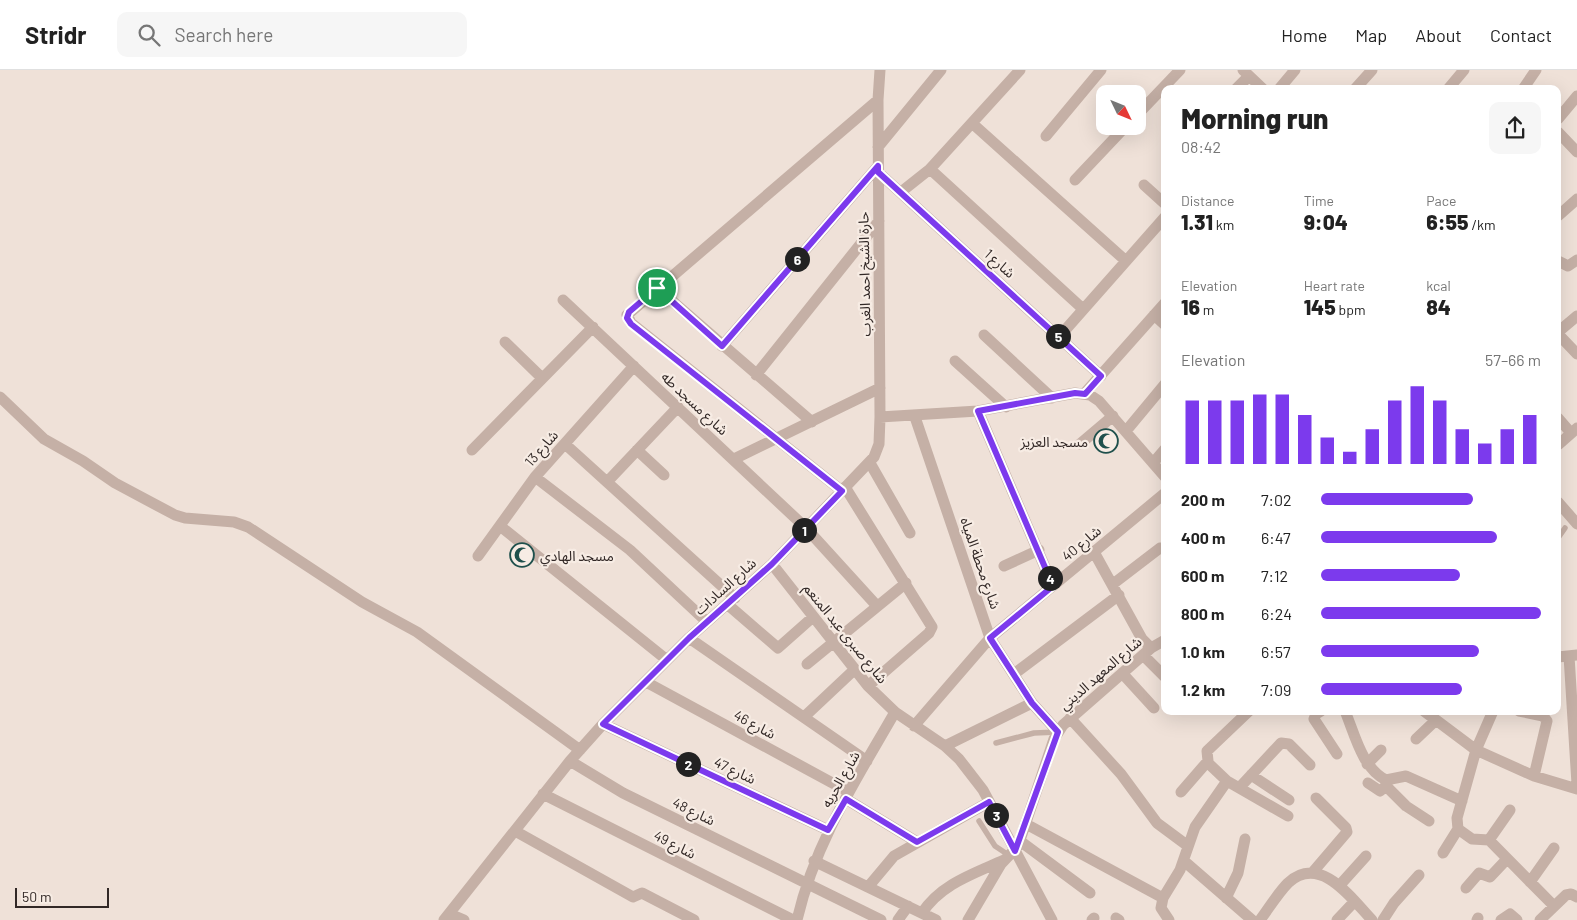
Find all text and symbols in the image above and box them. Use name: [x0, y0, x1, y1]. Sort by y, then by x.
search box: [117, 12, 467, 57]
text: Stridr: [25, 20, 87, 49]
icon: search: [135, 21, 163, 49]
text: Search here: [175, 23, 273, 46]
text: Home: [1281, 24, 1327, 46]
text: Map: [1355, 24, 1387, 46]
text: About: [1415, 24, 1462, 46]
text: Contact: [1490, 24, 1552, 46]
north arrow: [1096, 85, 1146, 135]
map controls: [1096, 85, 1146, 135]
text: Morning run: [1181, 101, 1329, 135]
button: share: [1489, 102, 1541, 154]
text: 08:42: [1181, 137, 1221, 156]
text: Distance: [1181, 192, 1234, 209]
text: Time: [1304, 192, 1334, 209]
text: Pace: [1426, 192, 1456, 209]
text: 1.31: [1181, 209, 1213, 234]
text: 9:04: [1304, 209, 1348, 234]
text: 6:55: [1426, 209, 1469, 234]
street label: حارة الشيخ احمد الغرب: [854, 211, 877, 337]
text: km: [1213, 216, 1234, 233]
text: /km: [1469, 216, 1496, 233]
street label: شارع 1: [979, 245, 1019, 283]
pin: 6: [784, 246, 810, 272]
text: 6: [794, 251, 801, 268]
pin: [636, 267, 678, 309]
icon: arrive: [643, 274, 671, 302]
text: Elevation: [1181, 277, 1237, 294]
text: Heart rate: [1304, 277, 1365, 294]
text: kcal: [1426, 277, 1451, 294]
text: 16: [1181, 294, 1200, 319]
text: 145: [1304, 294, 1336, 319]
text: 84: [1426, 294, 1451, 319]
text: m: [1200, 301, 1214, 318]
text: bpm: [1336, 301, 1365, 318]
pin: 5: [1046, 324, 1070, 348]
text: 5: [1055, 328, 1062, 345]
text: Elevation: [1181, 350, 1245, 369]
text: 57–66 m: [1485, 350, 1541, 369]
street label: شارع مسجد طه: [656, 368, 732, 440]
street label: شارع 13: [521, 426, 564, 471]
mosque icon: مسجد العزيز: [1093, 428, 1119, 454]
place label: مسجد العزيز: [1019, 433, 1088, 451]
text: 200 m: [1181, 490, 1225, 509]
text: 7:02: [1261, 490, 1292, 509]
street label: شارع محطة المياه: [955, 515, 1005, 612]
pin: 1: [792, 518, 816, 542]
text: 1: [802, 522, 807, 539]
street label: شارع 40: [1058, 522, 1106, 567]
text: 400 m: [1181, 528, 1225, 547]
text: 6:47: [1261, 528, 1291, 547]
mosque icon: مسجد الهادي: [509, 542, 535, 568]
place label: مسجد الهادي: [540, 547, 614, 567]
street label: شارع السادات: [691, 554, 761, 620]
pin: 4: [1038, 566, 1062, 590]
text: 600 m: [1181, 566, 1224, 585]
text: 7:12: [1261, 566, 1288, 585]
text: 4: [1046, 570, 1055, 587]
street label: شارع صبرى عبد المنعم: [798, 580, 892, 688]
text: 800 m: [1181, 604, 1224, 623]
text: 6:24: [1261, 604, 1292, 623]
street label: شارع المعهد الديني: [1055, 633, 1147, 716]
text: 1.0 km: [1181, 642, 1225, 661]
text: 6:57: [1261, 642, 1290, 661]
text: 1.2 km: [1181, 680, 1225, 699]
text: 7:09: [1261, 680, 1291, 699]
street label: شارع 46: [730, 706, 779, 745]
street label: شارع الحريه: [817, 748, 865, 812]
pin: 2: [676, 752, 700, 776]
street label: شارع 47: [710, 753, 759, 790]
text: 2: [685, 756, 692, 773]
street label: شارع 48: [669, 793, 718, 831]
pin: 3: [984, 802, 1008, 828]
text: 3: [993, 807, 1000, 824]
street label: شارع 49: [650, 826, 699, 864]
scale bar: [15, 885, 109, 908]
text: 50 m: [22, 888, 51, 905]

